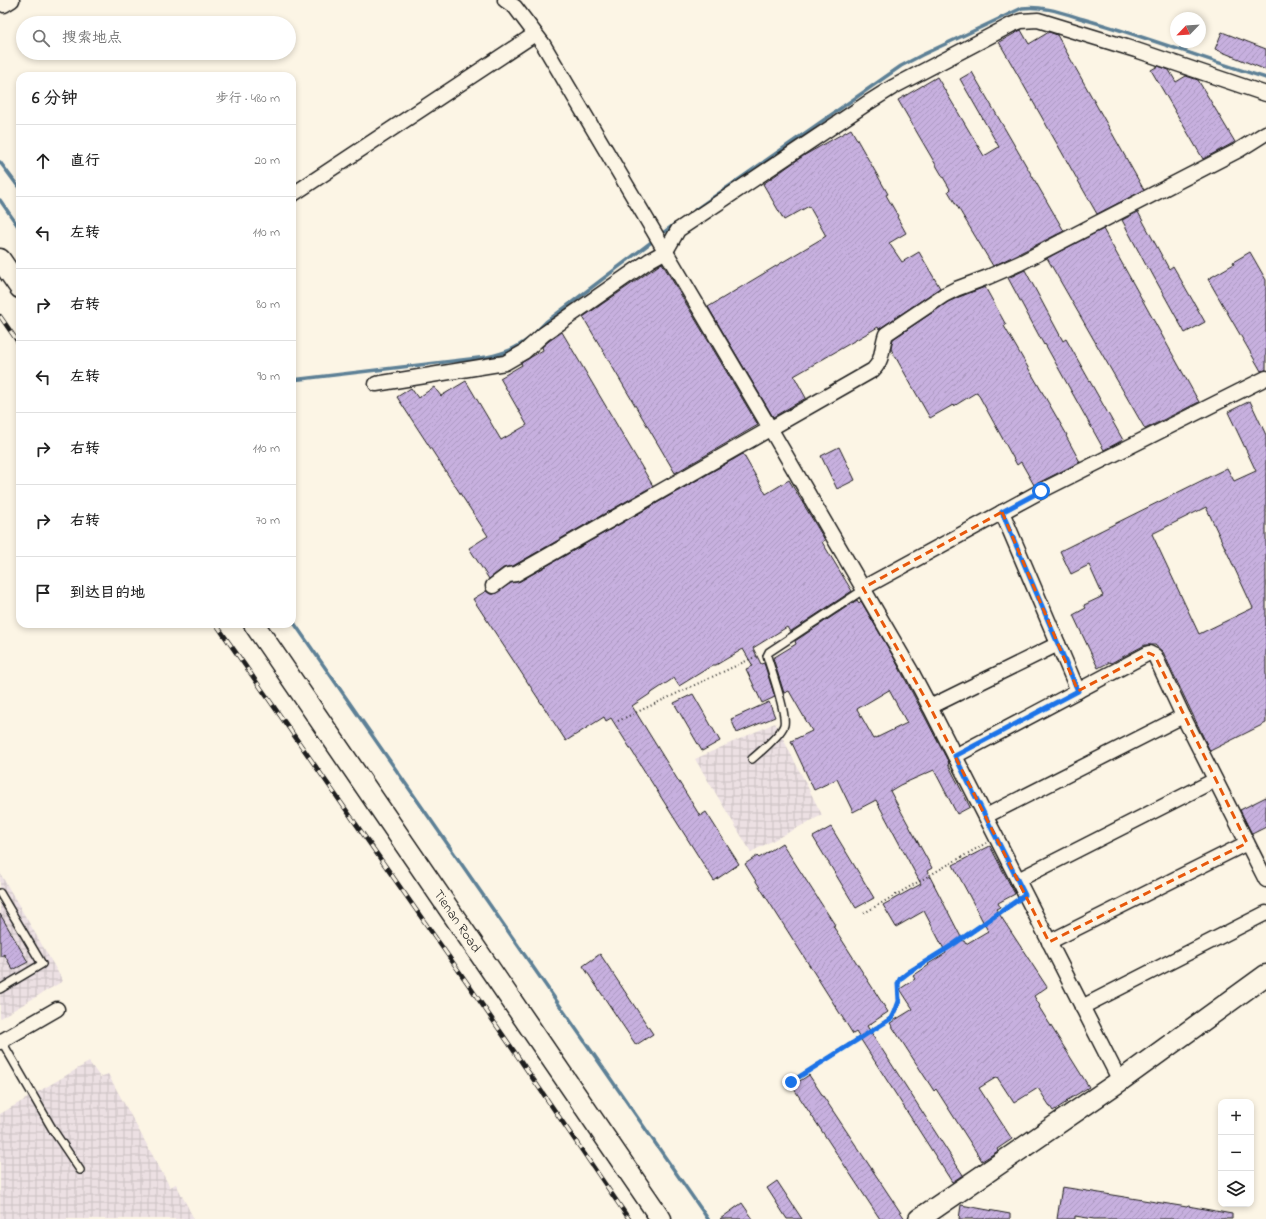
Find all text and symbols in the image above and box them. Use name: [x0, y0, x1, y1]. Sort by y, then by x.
north arrow: [1170, 12, 1206, 48]
search box: [16, 16, 296, 60]
icon: search: [30, 27, 52, 49]
text: 搜索地点: [62, 27, 122, 49]
text: 6 分钟: [32, 86, 78, 111]
text: 步行 · 480 m: [216, 89, 280, 108]
icon: ahead: [32, 150, 54, 172]
text: 直行: [70, 150, 100, 172]
text: 20 m: [255, 151, 280, 170]
icon: left: [32, 222, 54, 244]
text: 左转: [70, 222, 100, 244]
text: 110 m: [253, 223, 280, 242]
icon: right: [32, 294, 54, 316]
text: 右转: [70, 294, 100, 316]
text: 80 m: [256, 295, 280, 314]
icon: left: [32, 366, 54, 388]
text: 左转: [70, 366, 100, 388]
text: 90 m: [257, 367, 280, 386]
icon: right: [32, 438, 54, 460]
text: 右转: [70, 438, 100, 460]
text: 110 m: [253, 439, 280, 458]
route start: [1032, 482, 1050, 500]
icon: right: [32, 510, 54, 532]
text: 右转: [70, 510, 100, 532]
text: 70 m: [256, 511, 280, 530]
icon: arrive: [32, 582, 54, 604]
text: 到达目的地: [70, 582, 145, 604]
street label: Tienan Road: [428, 885, 486, 957]
route end: [782, 1073, 800, 1091]
map controls: [1218, 1099, 1254, 1207]
button: +: [1218, 1099, 1254, 1135]
button: −: [1218, 1135, 1254, 1171]
button: layers: [1218, 1171, 1254, 1207]

